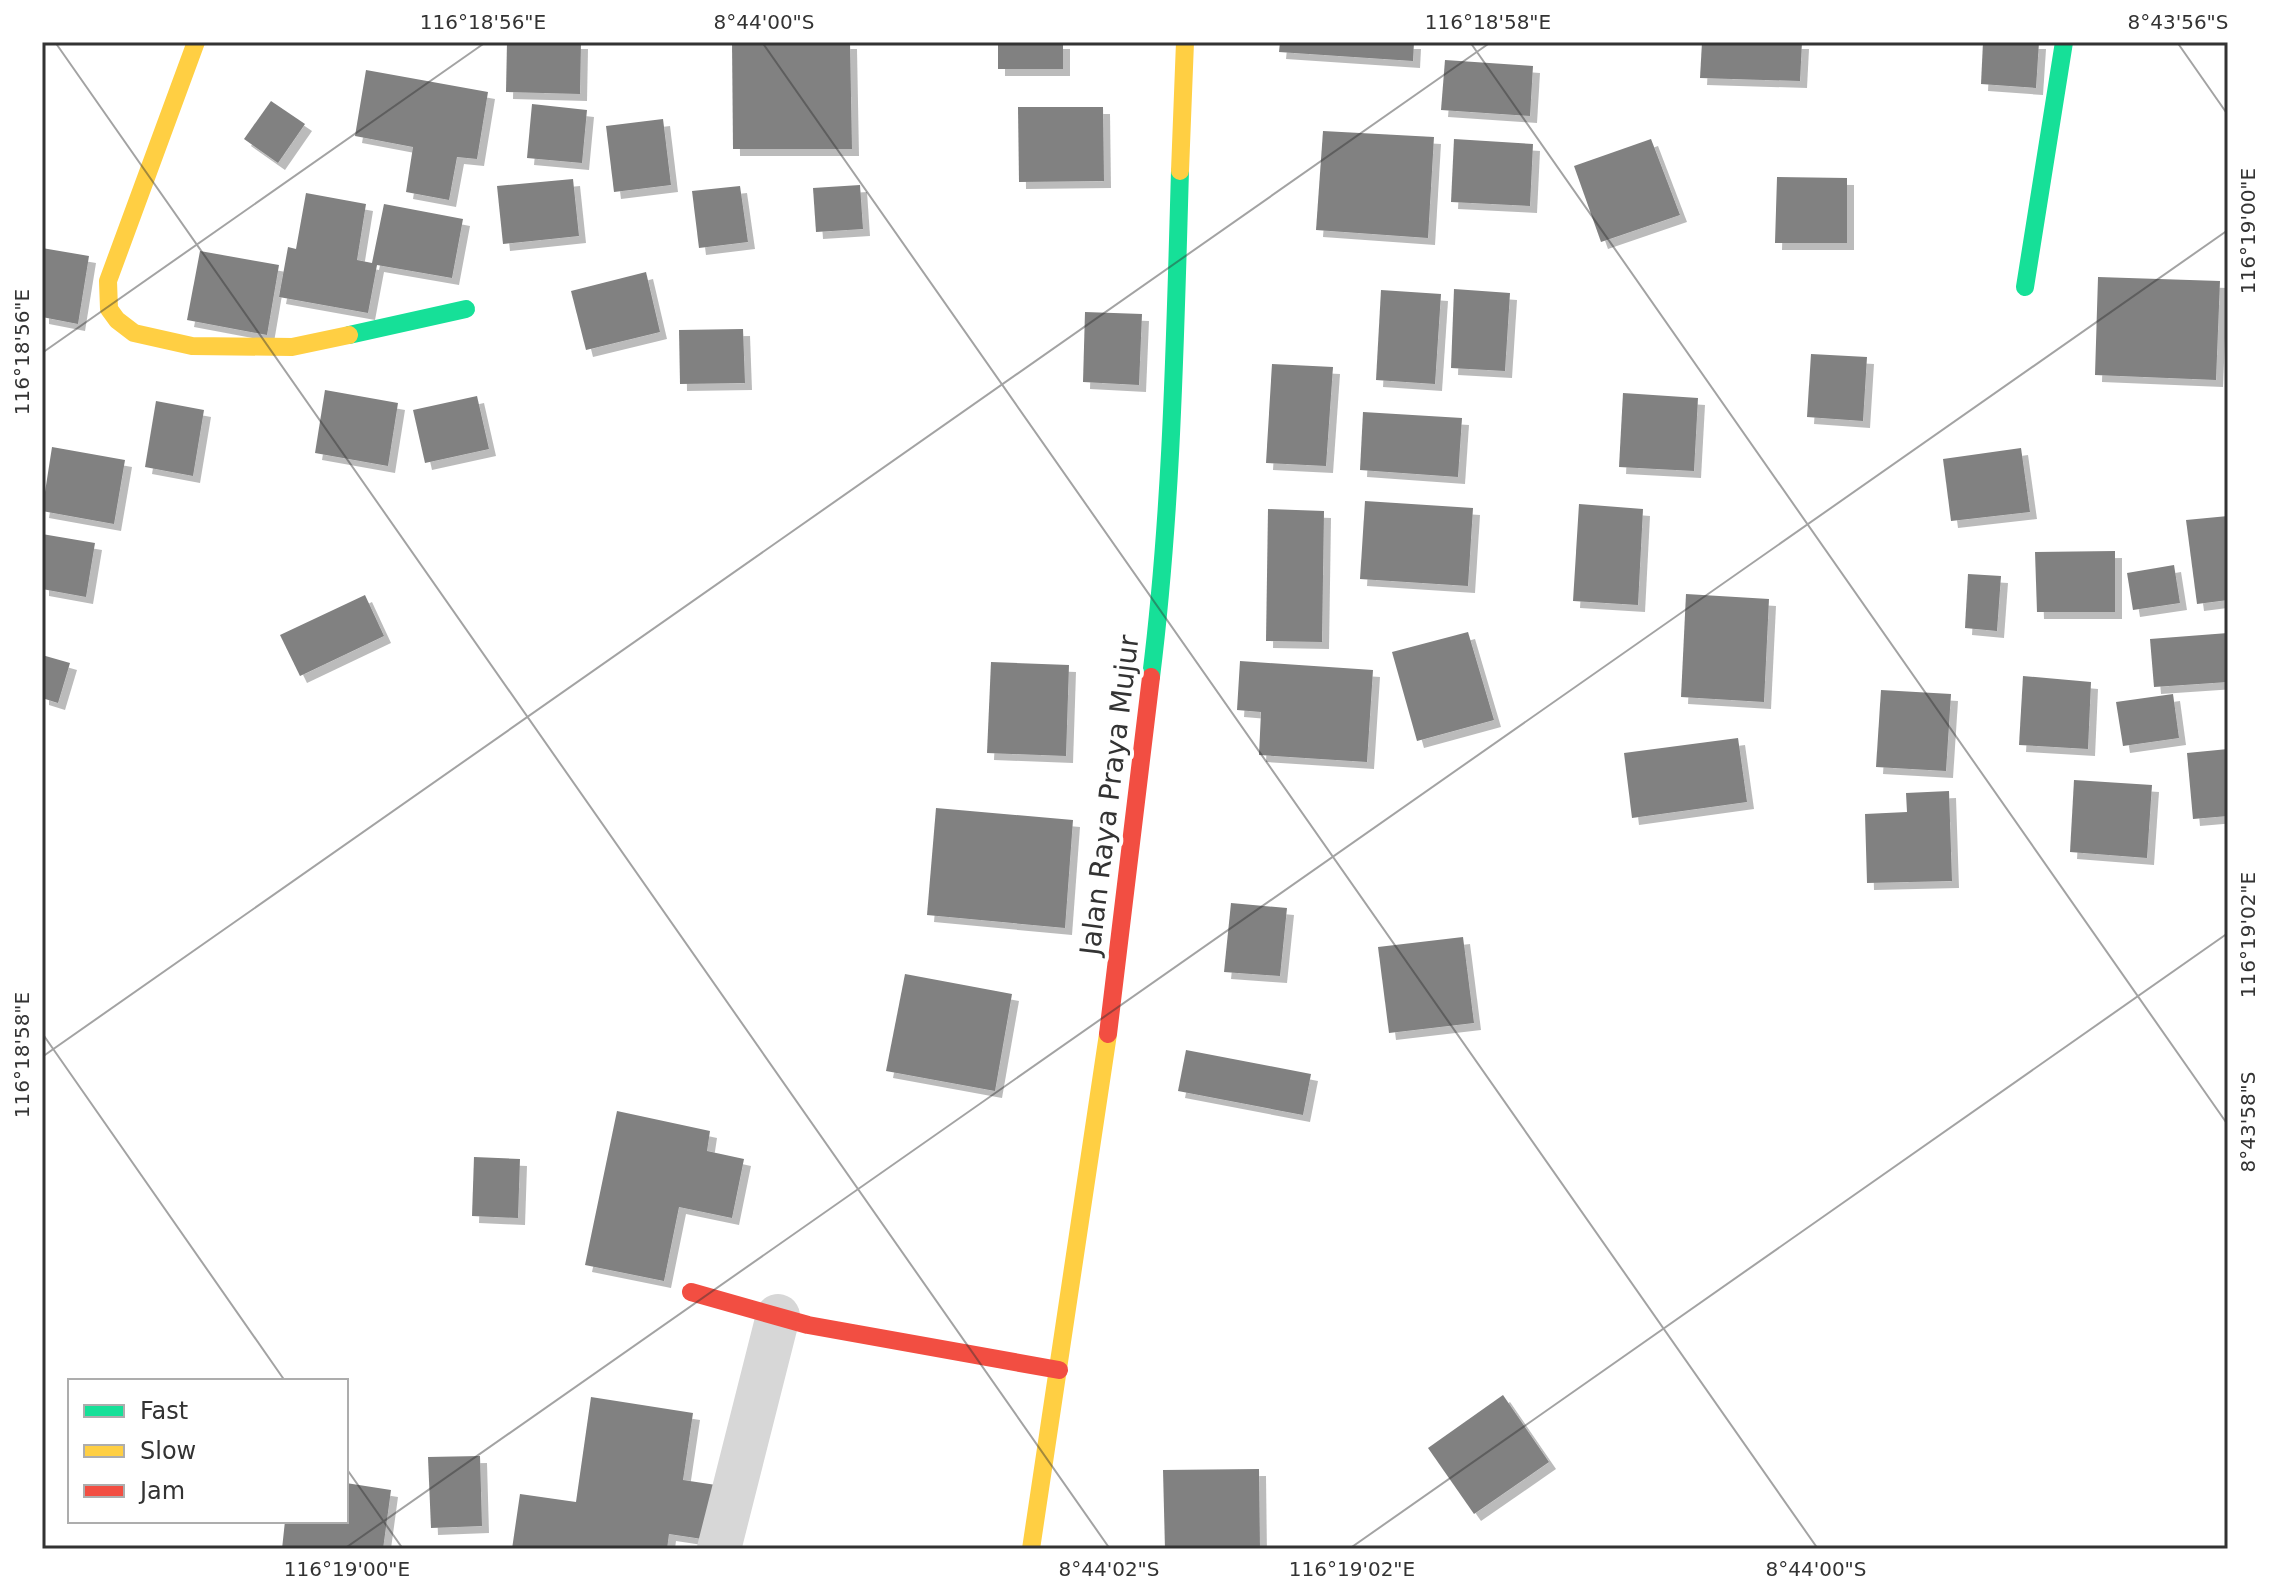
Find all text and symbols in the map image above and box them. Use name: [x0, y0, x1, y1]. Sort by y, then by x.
text: 116°18'56"E: [420, 10, 546, 34]
text: 8°44'00"S: [713, 10, 815, 34]
text: 116°18'58"E: [1425, 10, 1551, 34]
text: 8°43'56"S: [2127, 10, 2229, 34]
text: 116°19'00"E: [2236, 168, 2260, 294]
text: 116°18'56"E: [10, 289, 34, 415]
street label: Jalan Raya Praya Mujur: [1073, 633, 1146, 959]
text: 116°19'02"E: [2236, 872, 2260, 998]
text: 116°18'58"E: [10, 992, 34, 1118]
text: 8°43'58"S: [2236, 1071, 2260, 1173]
legend: [68, 1379, 348, 1523]
text: Fast: [140, 1397, 188, 1425]
text: Slow: [140, 1437, 196, 1465]
text: Jam: [138, 1477, 185, 1505]
text: 116°19'00"E: [284, 1557, 410, 1581]
text: 8°44'02"S: [1058, 1557, 1160, 1581]
text: 116°19'02"E: [1289, 1557, 1415, 1581]
text: 8°44'00"S: [1765, 1557, 1867, 1581]

